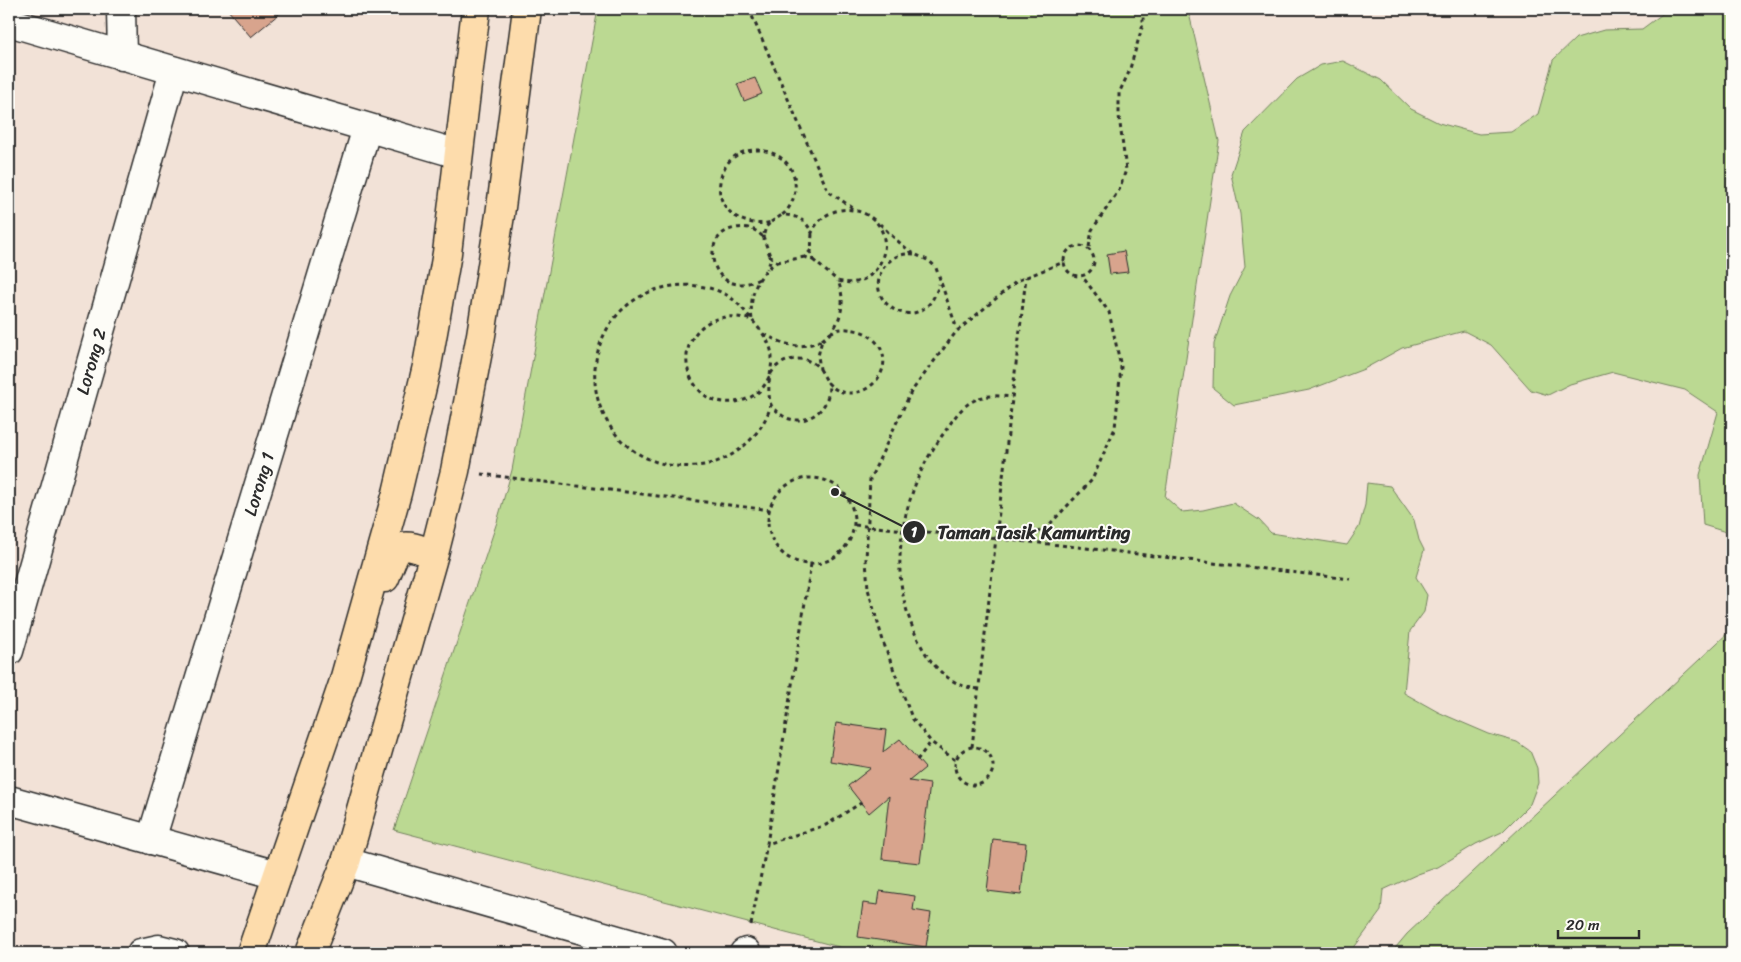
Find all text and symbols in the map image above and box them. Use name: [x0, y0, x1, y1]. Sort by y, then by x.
street label: Lorong 2: [67, 324, 116, 399]
street label: Lorong 1: [234, 448, 284, 520]
callout: Taman Tasik Kamunting: [902, 515, 1141, 549]
text: Taman Tasik Kamunting: [937, 516, 1131, 549]
text: 1: [911, 519, 918, 545]
scale bar: [1558, 907, 1640, 939]
text: 20 m: [1566, 912, 1600, 938]

